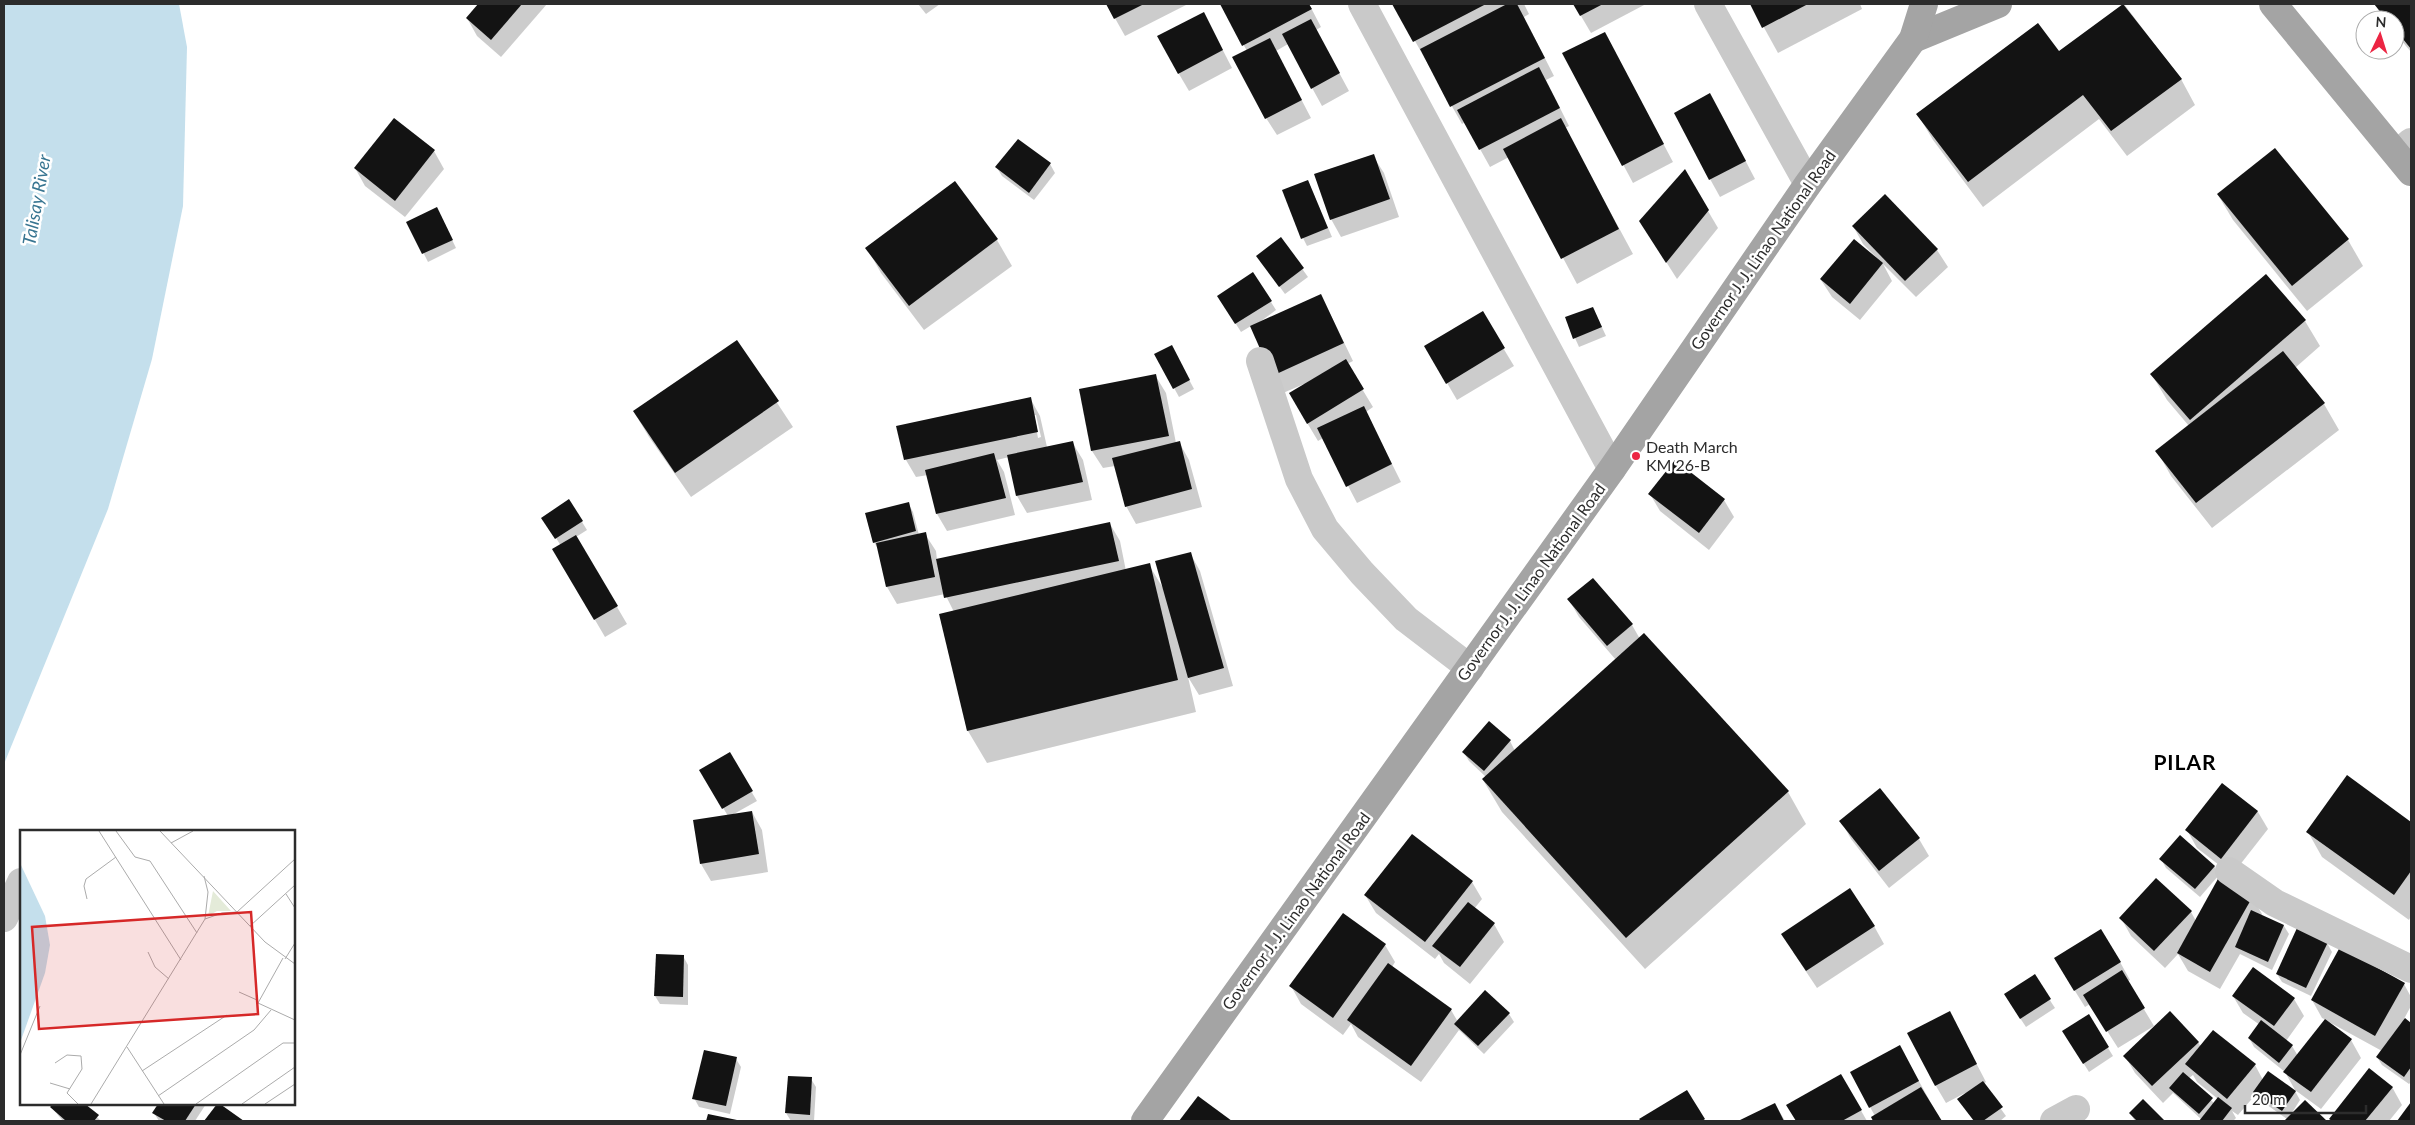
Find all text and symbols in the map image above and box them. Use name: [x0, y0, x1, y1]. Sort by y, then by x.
north arrow: [2355, 10, 2405, 60]
text: N: [2375, 13, 2387, 30]
street label: Governor J. J. Linao National Road: [1686, 146, 1839, 353]
water label: Talisay River: [17, 152, 55, 247]
place label: Death March KM 26-B: [1646, 437, 1738, 474]
marker: Death March KM 26-B: [1630, 450, 1642, 462]
street label: Governor J. J. Linao National Road: [1453, 479, 1609, 684]
district label: PILAR: [2153, 749, 2217, 774]
street label: Governor J. J. Linao National Road: [1218, 808, 1374, 1013]
inset map: [20, 830, 295, 1105]
scale bar: [2245, 1082, 2366, 1114]
text: 20 m: [2252, 1090, 2286, 1108]

